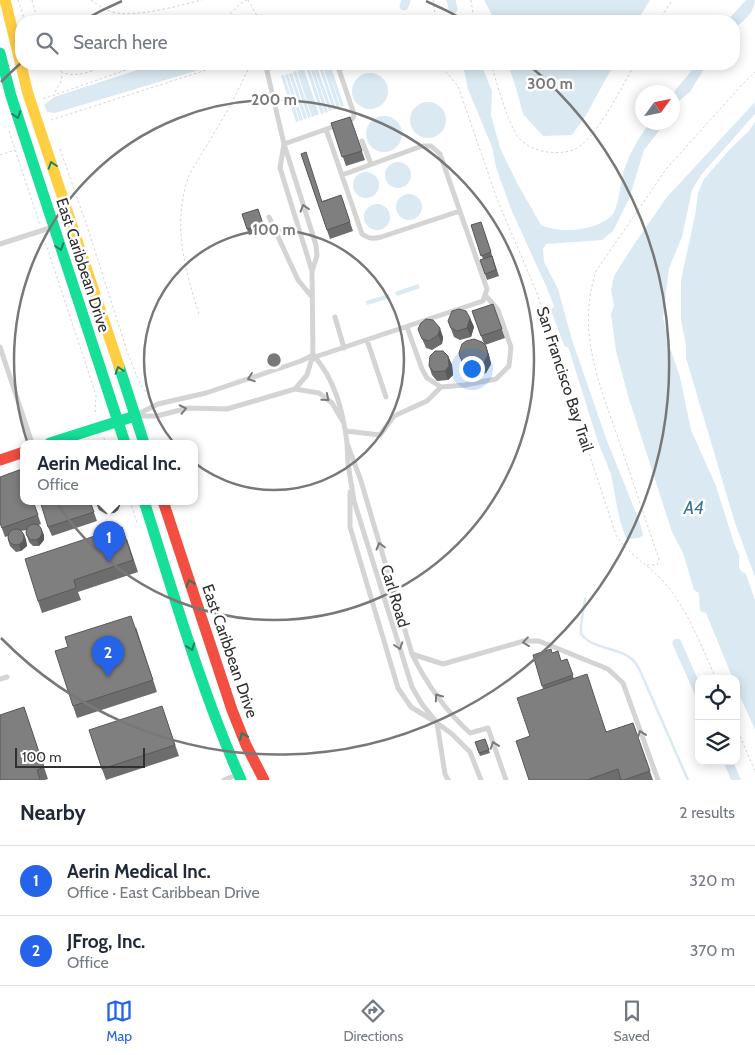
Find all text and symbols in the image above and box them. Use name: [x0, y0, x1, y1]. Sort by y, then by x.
search box: [15, 15, 740, 70]
icon: search: [33, 29, 61, 57]
text: Search here: [73, 31, 167, 54]
text: 300 m: [527, 75, 573, 93]
north arrow: [635, 85, 680, 130]
text: 200 m: [251, 91, 297, 109]
one-way arrow: [11, 110, 21, 119]
one-way arrow: [47, 162, 57, 170]
street label: East Caribbean Drive: [52, 195, 114, 335]
one-way arrow: [300, 204, 310, 212]
text: 100 m: [252, 221, 296, 239]
one-way arrow: [54, 242, 64, 250]
street label: San Francisco Bay Trail: [533, 304, 597, 454]
centre of rings: [265, 351, 283, 369]
your location: [459, 356, 485, 382]
one-way arrow: [115, 366, 125, 374]
one-way arrow: [247, 372, 255, 382]
one-way arrow: [320, 393, 329, 402]
one-way arrow: [178, 405, 187, 415]
popup: [20, 440, 198, 505]
text: Aerin Medical Inc.: [37, 452, 181, 475]
text: Office: [37, 475, 79, 494]
water label: A4: [683, 497, 704, 519]
pin: 1: [93, 521, 125, 562]
one-way arrow: [376, 543, 386, 551]
street label: Carl Road: [376, 562, 414, 630]
one-way arrow: [185, 579, 195, 587]
street label: East Caribbean Drive: [198, 582, 262, 720]
pin: 2: [92, 636, 124, 677]
one-way arrow: [522, 636, 530, 647]
one-way arrow: [185, 642, 195, 651]
one-way arrow: [393, 642, 403, 650]
map controls: [695, 675, 740, 765]
button: locate: [695, 675, 740, 720]
one-way arrow: [435, 693, 444, 703]
button: layers: [695, 720, 740, 765]
one-way arrow: [637, 730, 647, 739]
one-way arrow: [238, 732, 249, 741]
one-way arrow: [490, 742, 500, 750]
scale bar: [15, 745, 145, 768]
text: 100 m: [22, 748, 62, 766]
text: Nearby: [20, 800, 86, 825]
text: 2 results: [679, 803, 735, 822]
text: Aerin Medical Inc.: [67, 860, 211, 883]
text: 1: [33, 871, 39, 890]
text: 320 m: [689, 871, 735, 890]
text: Office · East Caribbean Drive: [67, 883, 260, 902]
text: JFrog, Inc.: [67, 930, 145, 953]
text: 2: [32, 941, 40, 960]
text: 370 m: [690, 941, 735, 960]
text: Office: [67, 953, 109, 972]
tab: Map: [105, 997, 133, 1045]
tab: Directions: [343, 997, 403, 1045]
tab: Saved: [613, 997, 650, 1045]

